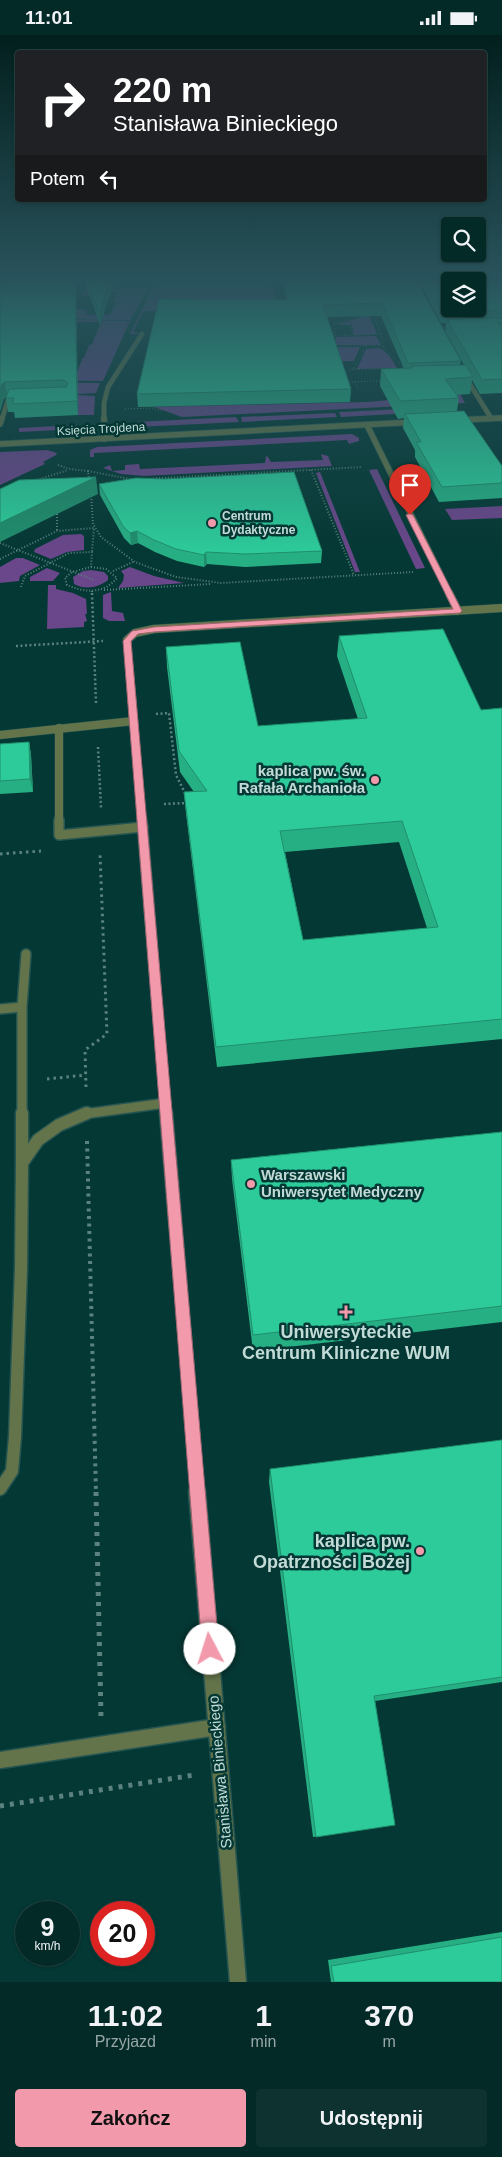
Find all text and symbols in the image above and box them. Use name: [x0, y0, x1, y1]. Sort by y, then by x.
text: 11:01: [25, 7, 73, 28]
icon: right: [30, 70, 95, 135]
text: 220 m: [113, 70, 212, 109]
text: Stanisława Binieckiego: [113, 111, 338, 136]
icon: left: [95, 165, 123, 193]
text: Potem: [30, 168, 85, 189]
map controls: [441, 217, 486, 317]
button: search: [441, 217, 486, 262]
button: layers: [441, 272, 486, 317]
street label: Księcia Trojdena: [56, 420, 146, 438]
pin: [389, 464, 431, 515]
icon: arrive: [396, 471, 424, 499]
place label: Centrum Dydaktyczne: [222, 509, 296, 537]
marker: Centrum Dydaktyczne: [206, 517, 218, 529]
place label: kaplica pw. św. Rafała Archanioła: [239, 762, 366, 796]
marker: kaplica pw. św. Rafała Archanioła: [369, 774, 381, 786]
place label: Warszawski Uniwersytet Medyczny: [261, 1166, 423, 1200]
marker: Warszawski Uniwersytet Medyczny: [245, 1178, 257, 1190]
marker: Uniwersyteckie Centrum Kliniczne WUM: [339, 1305, 353, 1319]
place label: Uniwersyteckie Centrum Kliniczne WUM: [242, 1322, 450, 1363]
place label: kaplica pw. Opatrzności Bożej: [253, 1531, 410, 1572]
marker: kaplica pw. Opatrzności Bożej: [414, 1545, 426, 1557]
position arrow: [183, 1622, 235, 1674]
street label: Stanisława Binieckiego: [204, 1695, 235, 1849]
speed limit sign: 20: [90, 1901, 155, 1966]
text: 9: [41, 1913, 54, 1941]
text: km/h: [34, 1939, 61, 1953]
text: 11:02: [88, 1999, 163, 2032]
text: 1: [255, 1999, 272, 2032]
text: 370: [364, 1999, 414, 2032]
text: Przyjazd: [95, 2033, 156, 2050]
text: min: [251, 2033, 276, 2050]
text: m: [383, 2033, 396, 2050]
button: Zakończ: [15, 2089, 246, 2147]
button: Udostępnij: [256, 2089, 487, 2147]

